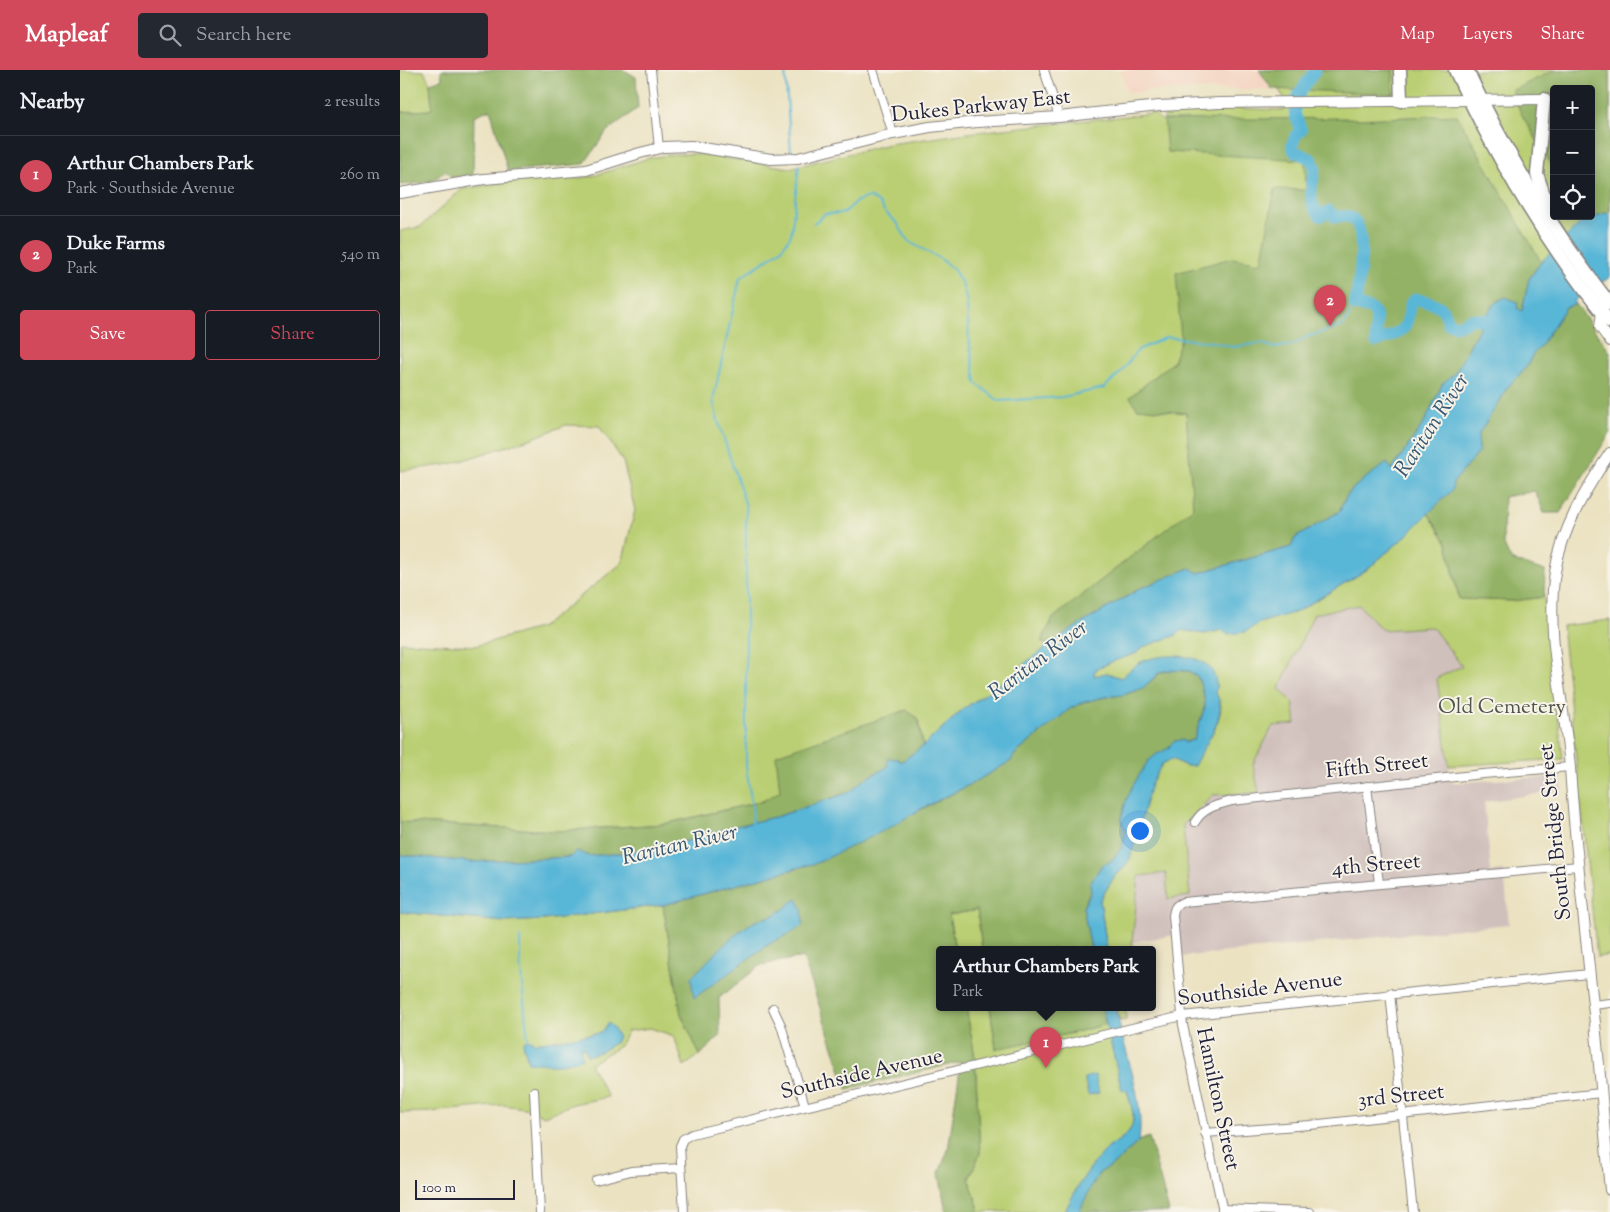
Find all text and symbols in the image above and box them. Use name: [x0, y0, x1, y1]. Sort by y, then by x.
search box: [138, 13, 488, 58]
text: Mapleaf: [25, 18, 108, 52]
icon: search: [156, 21, 184, 49]
text: Search here: [196, 22, 291, 49]
text: Map: [1400, 22, 1435, 48]
text: Layers: [1463, 22, 1513, 48]
text: Share: [1541, 22, 1585, 48]
street label: Dukes Parkway East: [890, 83, 1072, 131]
map controls: [1550, 85, 1595, 220]
button: +: [1550, 85, 1595, 130]
text: Nearby: [20, 88, 85, 118]
text: 2 results: [324, 91, 380, 114]
button: −: [1550, 130, 1595, 175]
text: Arthur Chambers Park: [67, 151, 254, 178]
text: 1: [33, 164, 39, 187]
text: 260 m: [339, 164, 380, 187]
button: locate: [1550, 175, 1595, 220]
text: Park · Southside Avenue: [67, 178, 235, 201]
text: Duke Farms: [67, 231, 165, 258]
text: 2: [32, 244, 40, 267]
text: 540 m: [342, 244, 380, 267]
text: Park: [67, 258, 98, 281]
pin: 2: [1314, 285, 1346, 326]
button: Save: [20, 310, 195, 360]
button: Share: [205, 310, 380, 360]
water label: Raritan River: [1387, 368, 1479, 484]
water label: Raritan River: [982, 613, 1096, 709]
park label: Old Cemetery: [1438, 693, 1567, 723]
street label: South Bridge Street: [1532, 742, 1580, 922]
street label: Fifth Street: [1324, 747, 1430, 787]
water label: Raritan River: [619, 817, 741, 875]
your location: [1127, 818, 1153, 844]
street label: 4th Street: [1331, 847, 1421, 885]
popup: [936, 946, 1156, 1011]
text: Arthur Chambers Park: [953, 954, 1139, 981]
street label: Southside Avenue: [1176, 965, 1344, 1015]
text: Park: [953, 981, 983, 1004]
street label: Hamilton Street: [1187, 1025, 1247, 1173]
pin: 1: [1030, 1027, 1062, 1068]
street label: Southside Avenue: [778, 1042, 946, 1108]
street label: 3rd Street: [1356, 1078, 1446, 1116]
scale bar: [415, 1177, 515, 1200]
text: 100 m: [422, 1179, 456, 1199]

